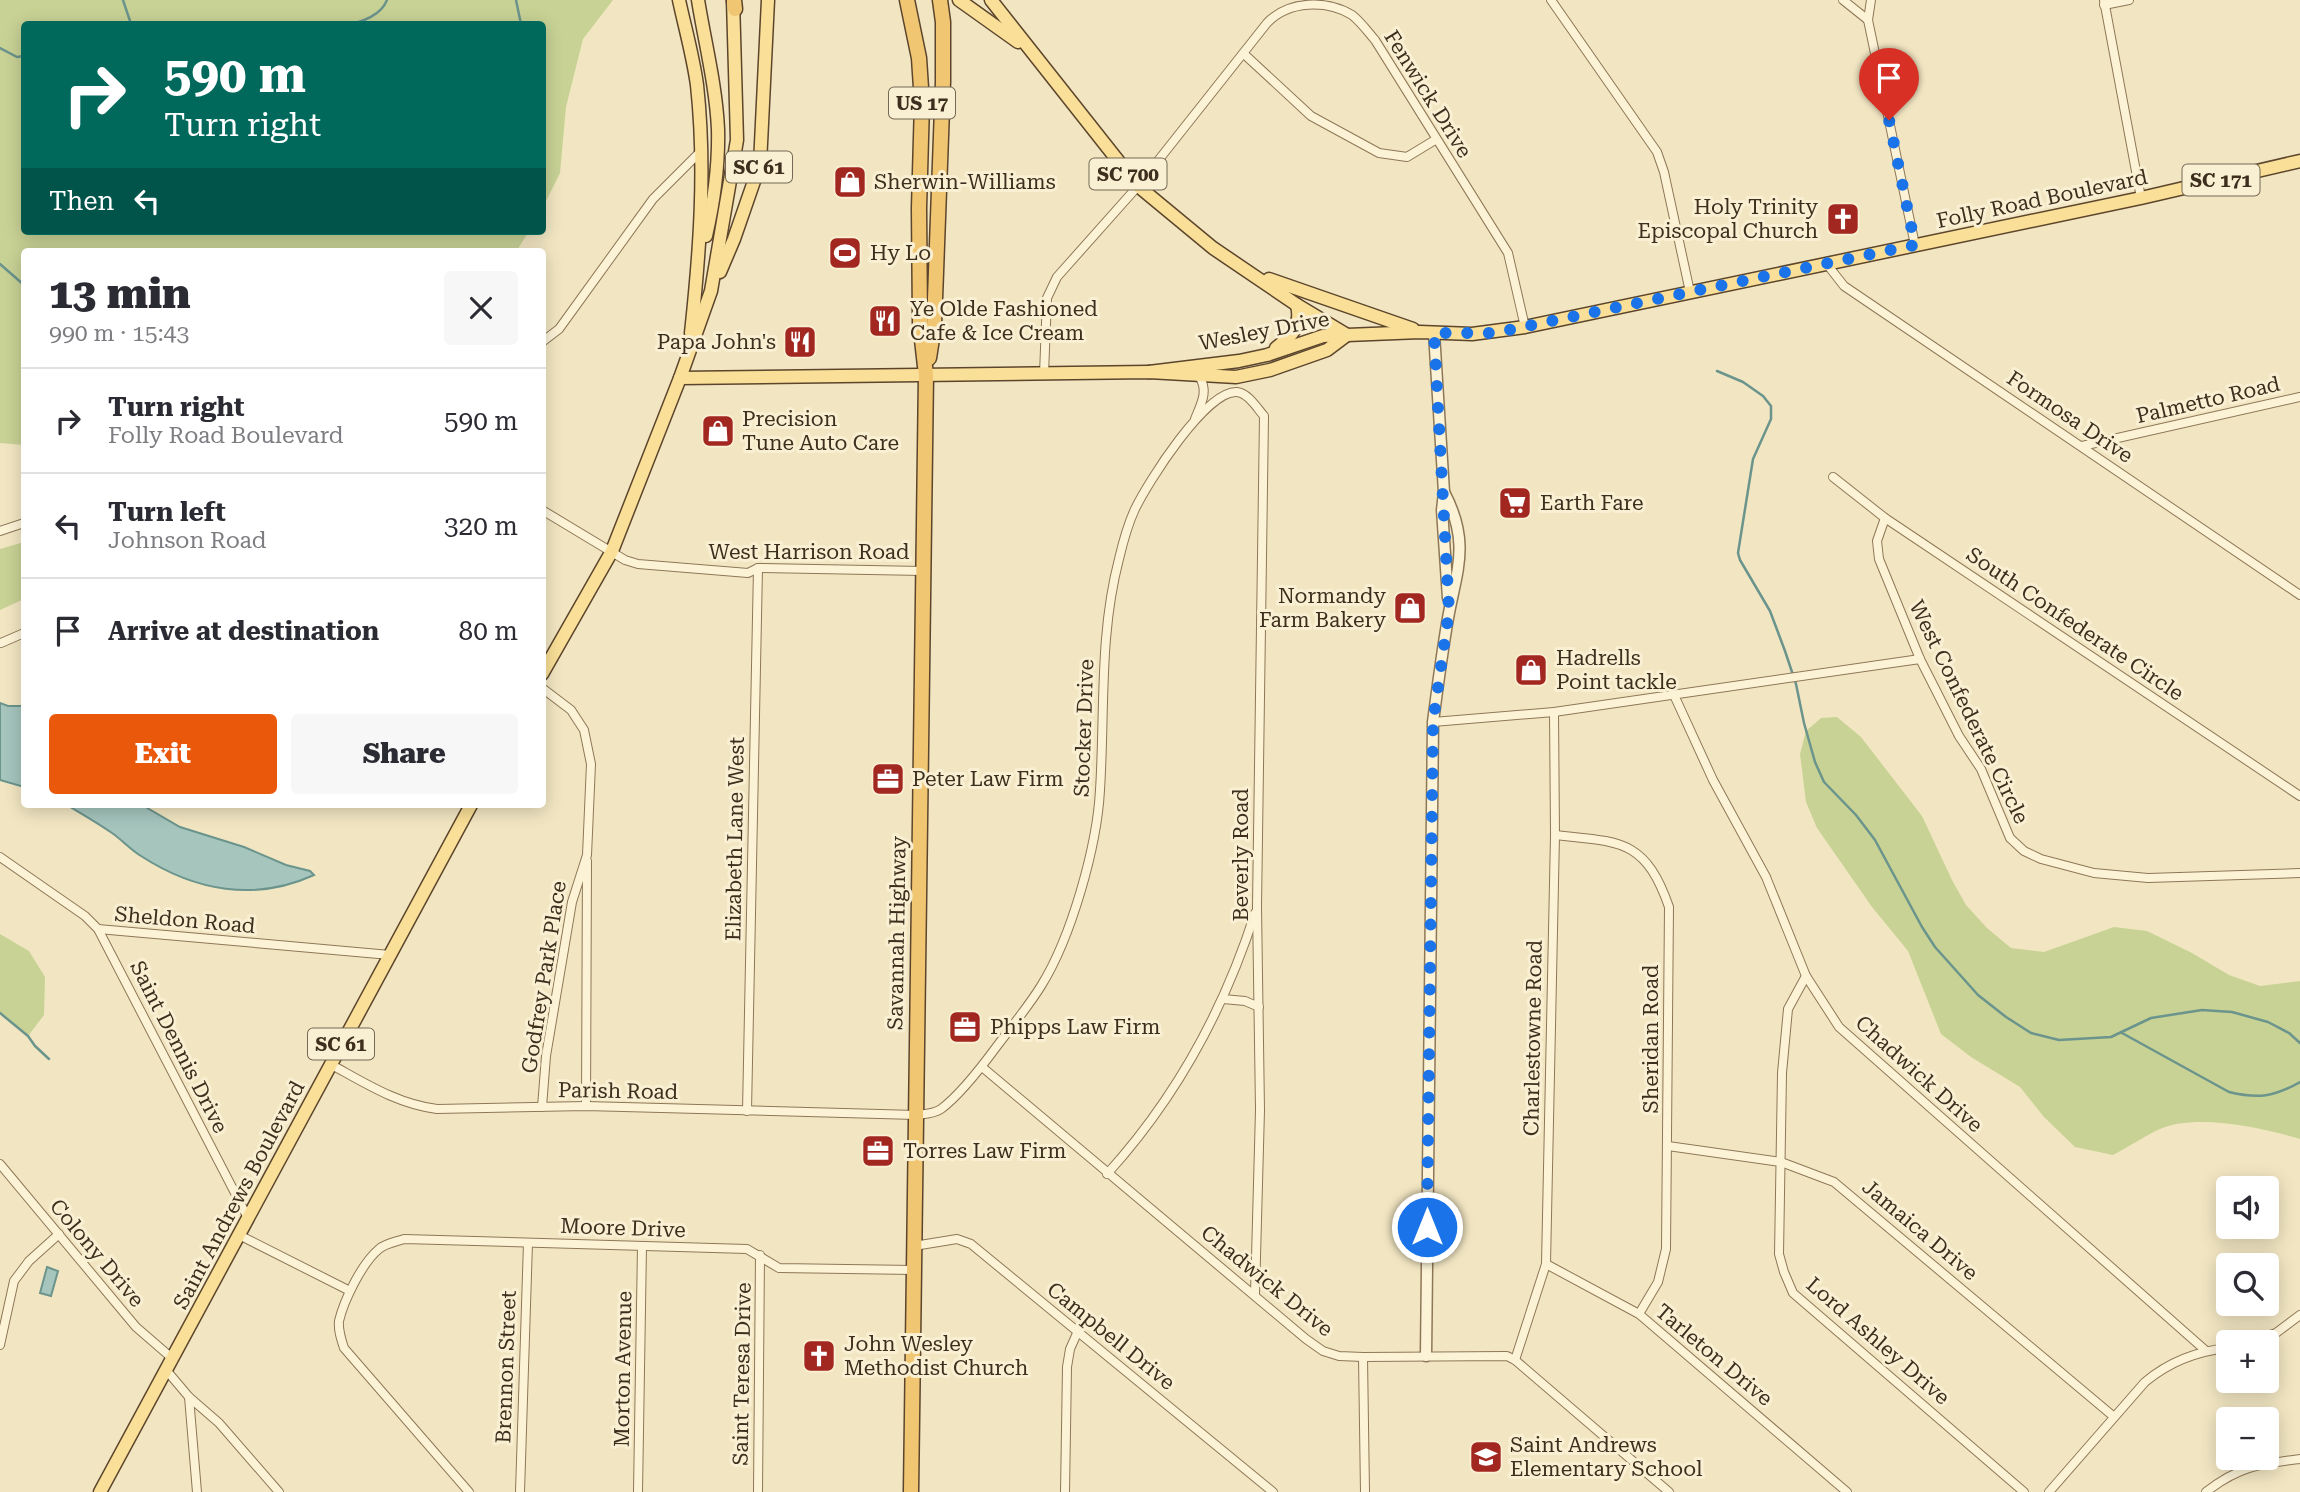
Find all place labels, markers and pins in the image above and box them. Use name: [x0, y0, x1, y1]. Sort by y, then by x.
pin: [1859, 48, 1919, 120]
shop icon: Sherwin-Williams: [831, 163, 869, 201]
place label: Sherwin-Williams: [874, 170, 1056, 194]
place label: Holy Trinity Episcopal Church: [1638, 195, 1819, 243]
church icon: Holy Trinity Episcopal Church: [1824, 200, 1862, 238]
sports icon: Hy Lo: [826, 234, 864, 272]
place label: Hy Lo: [870, 241, 931, 265]
place label: Ye Olde Fashioned Cafe & Ice Cream: [910, 297, 1098, 345]
restaurant icon: Ye Olde Fashioned Cafe & Ice Cream: [866, 302, 904, 340]
restaurant icon: Papa John's: [781, 323, 819, 361]
place label: Papa John's: [657, 330, 776, 354]
place label: Precision Tune Auto Care: [742, 407, 899, 455]
shop icon: Precision Tune Auto Care: [699, 412, 737, 450]
supermarket icon: Earth Fare: [1496, 484, 1534, 522]
place label: Earth Fare: [1540, 491, 1644, 515]
place label: Normandy Farm Bakery: [1259, 584, 1387, 632]
shop icon: Normandy Farm Bakery: [1391, 589, 1429, 627]
place label: Hadrells Point tackle: [1556, 646, 1677, 694]
shop icon: Hadrells Point tackle: [1512, 651, 1550, 689]
office icon: Peter Law Firm: [869, 760, 907, 798]
place label: Peter Law Firm: [912, 767, 1064, 791]
office icon: Phipps Law Firm: [946, 1008, 984, 1046]
place label: Phipps Law Firm: [990, 1015, 1160, 1039]
office icon: Torres Law Firm: [859, 1132, 897, 1170]
place label: Torres Law Firm: [903, 1139, 1066, 1163]
place label: John Wesley Methodist Church: [844, 1332, 1029, 1380]
church icon: John Wesley Methodist Church: [800, 1337, 838, 1375]
place label: Saint Andrews Elementary School: [1510, 1433, 1703, 1481]
school or university icon: Saint Andrews Elementary School: [1467, 1438, 1505, 1476]

